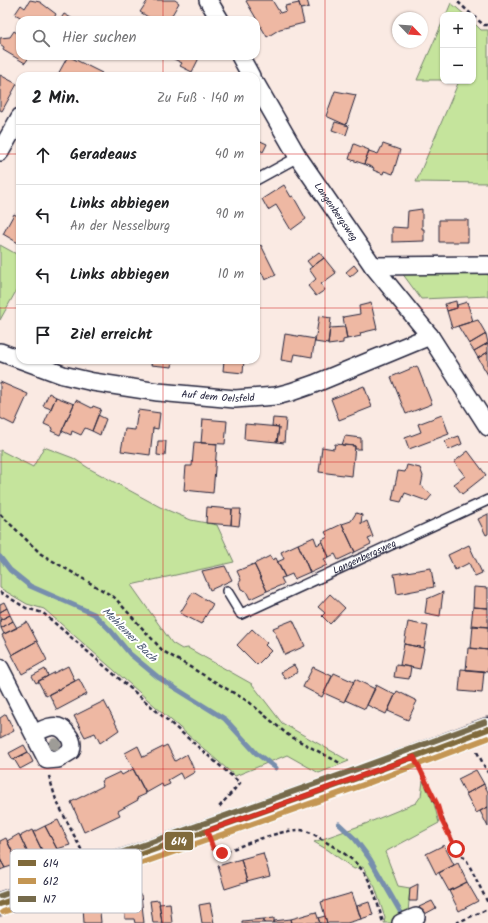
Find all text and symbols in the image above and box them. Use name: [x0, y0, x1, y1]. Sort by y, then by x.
north arrow: [392, 12, 428, 48]
map controls: [440, 12, 476, 84]
button: +: [440, 12, 476, 48]
search box: [16, 16, 260, 60]
text: Hier suchen: [62, 26, 136, 50]
icon: search: [30, 27, 52, 49]
button: −: [440, 48, 476, 84]
text: 2 Min.: [32, 85, 79, 112]
text: Zu Fuß · 140 m: [157, 88, 244, 109]
text: Geradeaus: [70, 143, 137, 167]
icon: ahead: [32, 144, 54, 166]
text: 40 m: [215, 144, 244, 165]
street label: Langenbergsweg: [310, 179, 362, 245]
text: Links abbiegen: [70, 192, 169, 216]
icon: left: [32, 204, 54, 226]
text: 90 m: [216, 204, 244, 225]
text: An der Nesselburg: [70, 216, 170, 237]
text: Links abbiegen: [70, 263, 169, 287]
icon: left: [32, 264, 54, 286]
text: 10 m: [218, 264, 244, 285]
text: Ziel erreicht: [70, 323, 153, 347]
icon: arrive: [32, 324, 54, 346]
street label: Auf dem Oelsfeld: [181, 386, 256, 407]
street label: Langenbergsweg: [330, 535, 399, 579]
water label: Mehlemer Bach: [97, 603, 162, 668]
line badge: 614: [164, 831, 194, 851]
text: 614: [171, 833, 187, 851]
route start: [447, 840, 465, 858]
route end: [213, 844, 231, 862]
legend: [10, 849, 142, 913]
text: 614: [43, 855, 59, 873]
text: 612: [43, 873, 59, 891]
text: N7: [43, 891, 56, 909]

